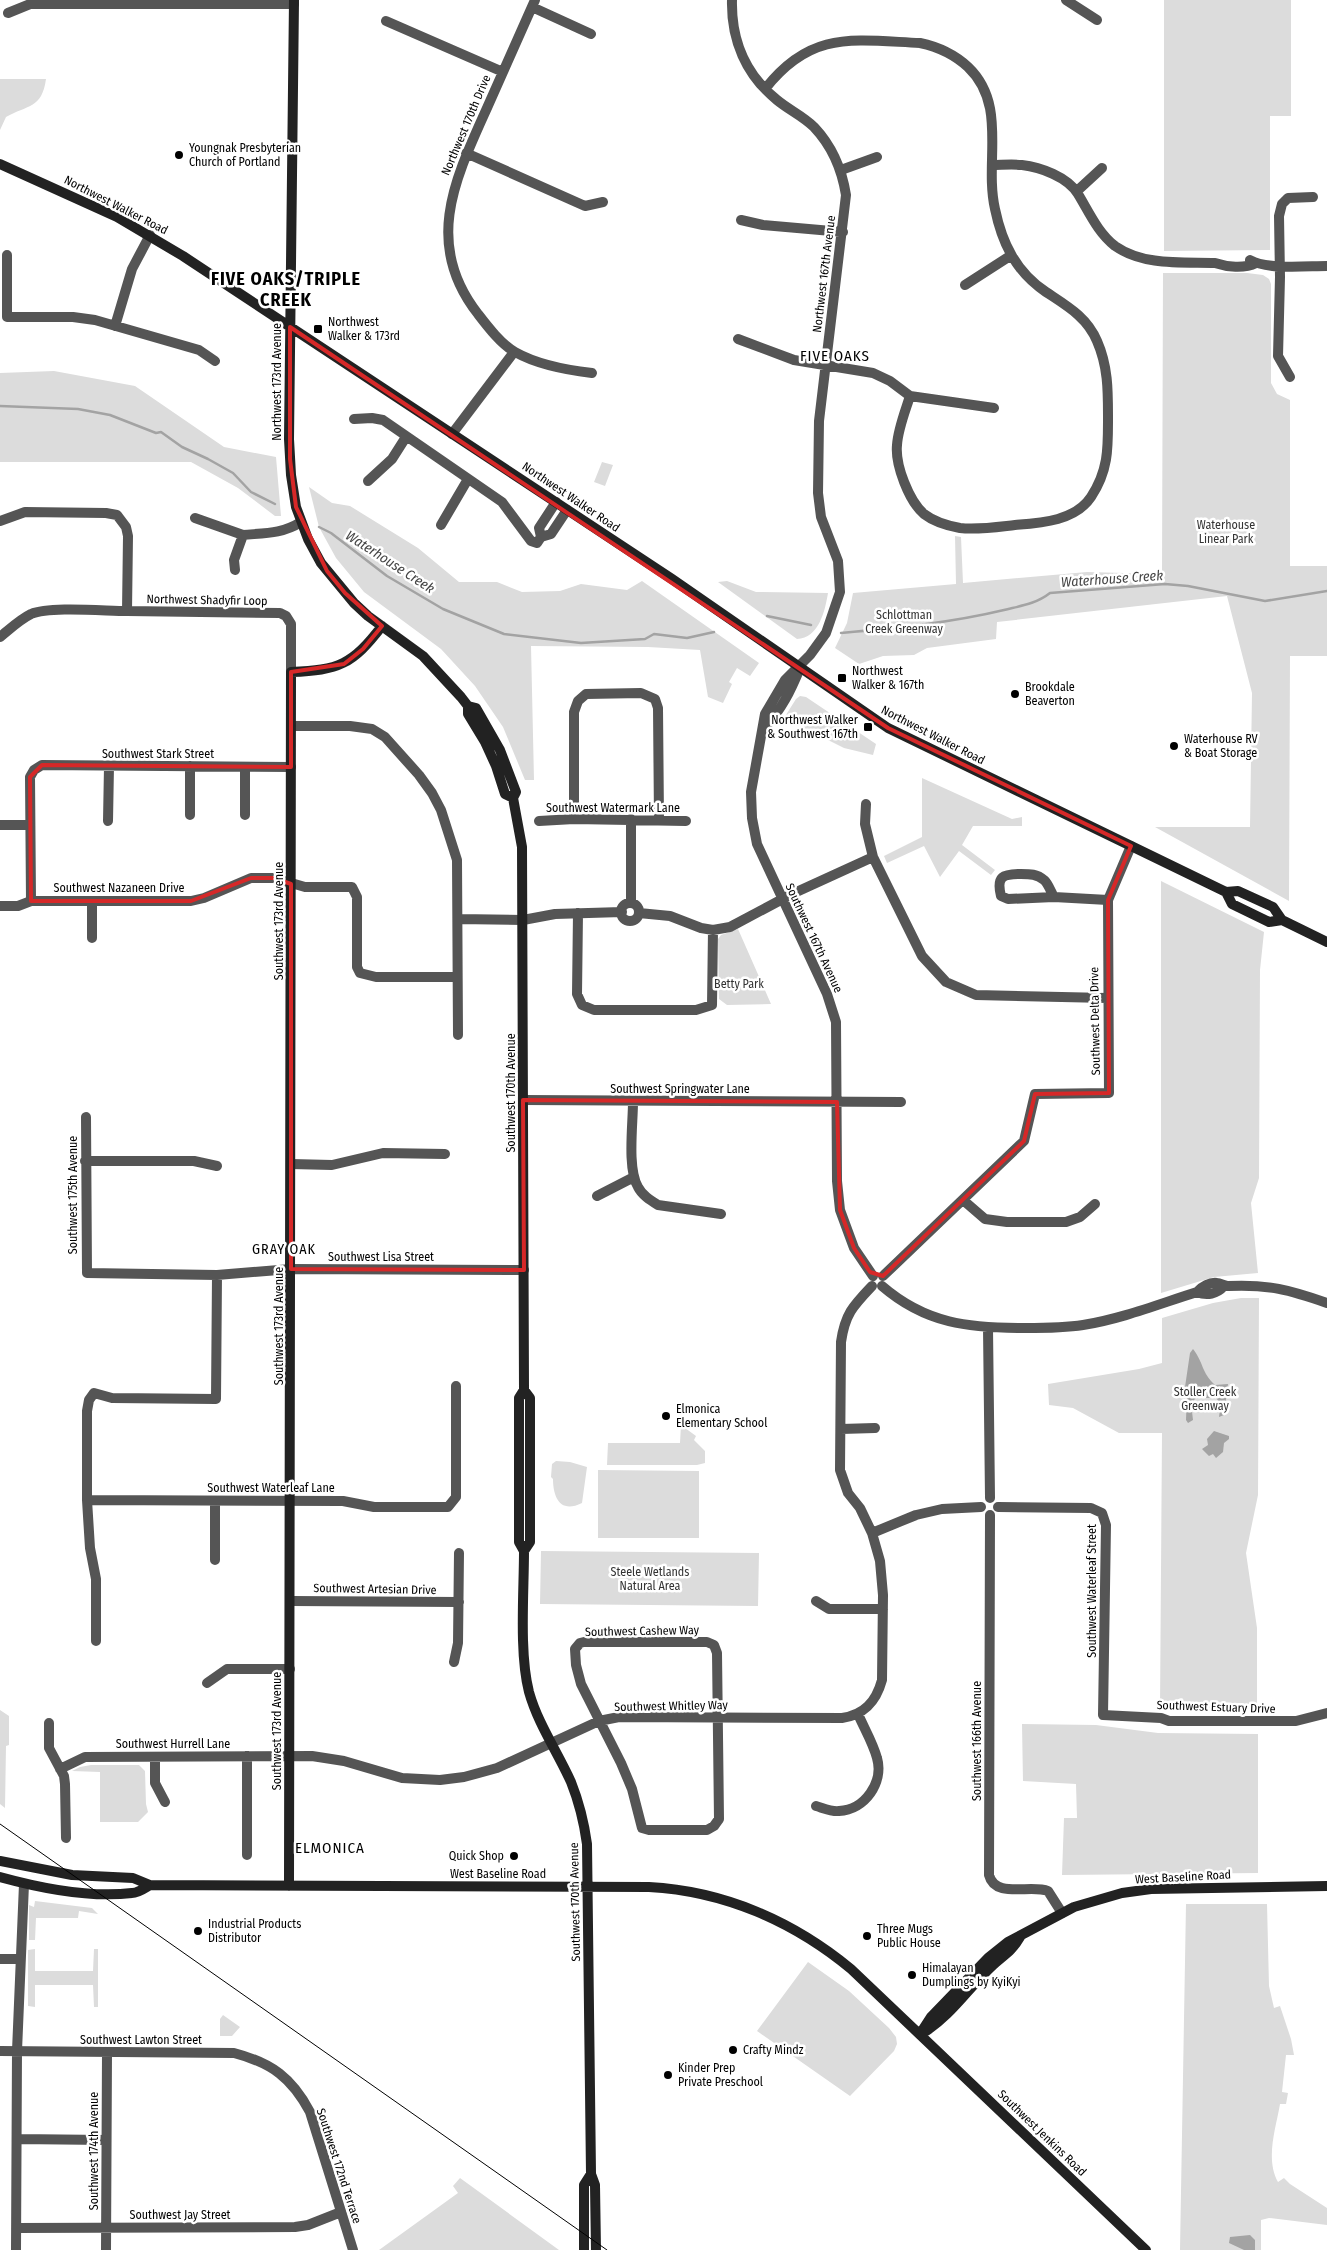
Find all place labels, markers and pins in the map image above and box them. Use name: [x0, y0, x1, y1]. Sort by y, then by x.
place label: Youngnak Presbyterian Church of Portland: [189, 141, 301, 169]
marker: Youngnak Presbyterian Church of Portland: [173, 149, 185, 161]
place label: Northwest Walker & 173rd: [328, 315, 400, 343]
marker: Northwest Walker & 173rd: [312, 323, 324, 335]
place label: Northwest Walker & 167th: [852, 664, 924, 692]
marker: Northwest Walker & 167th: [836, 672, 848, 684]
place label: Brookdale Beaverton: [1025, 680, 1075, 708]
marker: Brookdale Beaverton: [1009, 688, 1021, 700]
place label: Northwest Walker & Southwest 167th: [767, 713, 859, 741]
marker: Northwest Walker & Southwest 167th: [862, 721, 874, 733]
place label: Waterhouse RV & Boat Storage: [1184, 732, 1259, 760]
marker: Waterhouse RV & Boat Storage: [1168, 740, 1180, 752]
place label: Elmonica Elementary School: [676, 1402, 767, 1430]
marker: Elmonica Elementary School: [660, 1410, 672, 1422]
place label: Quick Shop: [449, 1849, 504, 1863]
marker: Quick Shop: [508, 1850, 520, 1862]
place label: Industrial Products Distributor: [208, 1917, 301, 1945]
place label: Three Mugs Public House: [877, 1922, 941, 1950]
marker: Industrial Products Distributor: [192, 1925, 204, 1937]
marker: Three Mugs Public House: [861, 1930, 873, 1942]
place label: Himalayan Dumplings by KyiKyi: [922, 1961, 1021, 1989]
marker: Himalayan Dumplings by KyiKyi: [906, 1969, 918, 1981]
place label: Crafty Mindz: [743, 2043, 804, 2057]
marker: Crafty Mindz: [727, 2044, 739, 2056]
place label: Kinder Prep Private Preschool: [678, 2061, 763, 2089]
marker: Kinder Prep Private Preschool: [662, 2069, 674, 2081]

